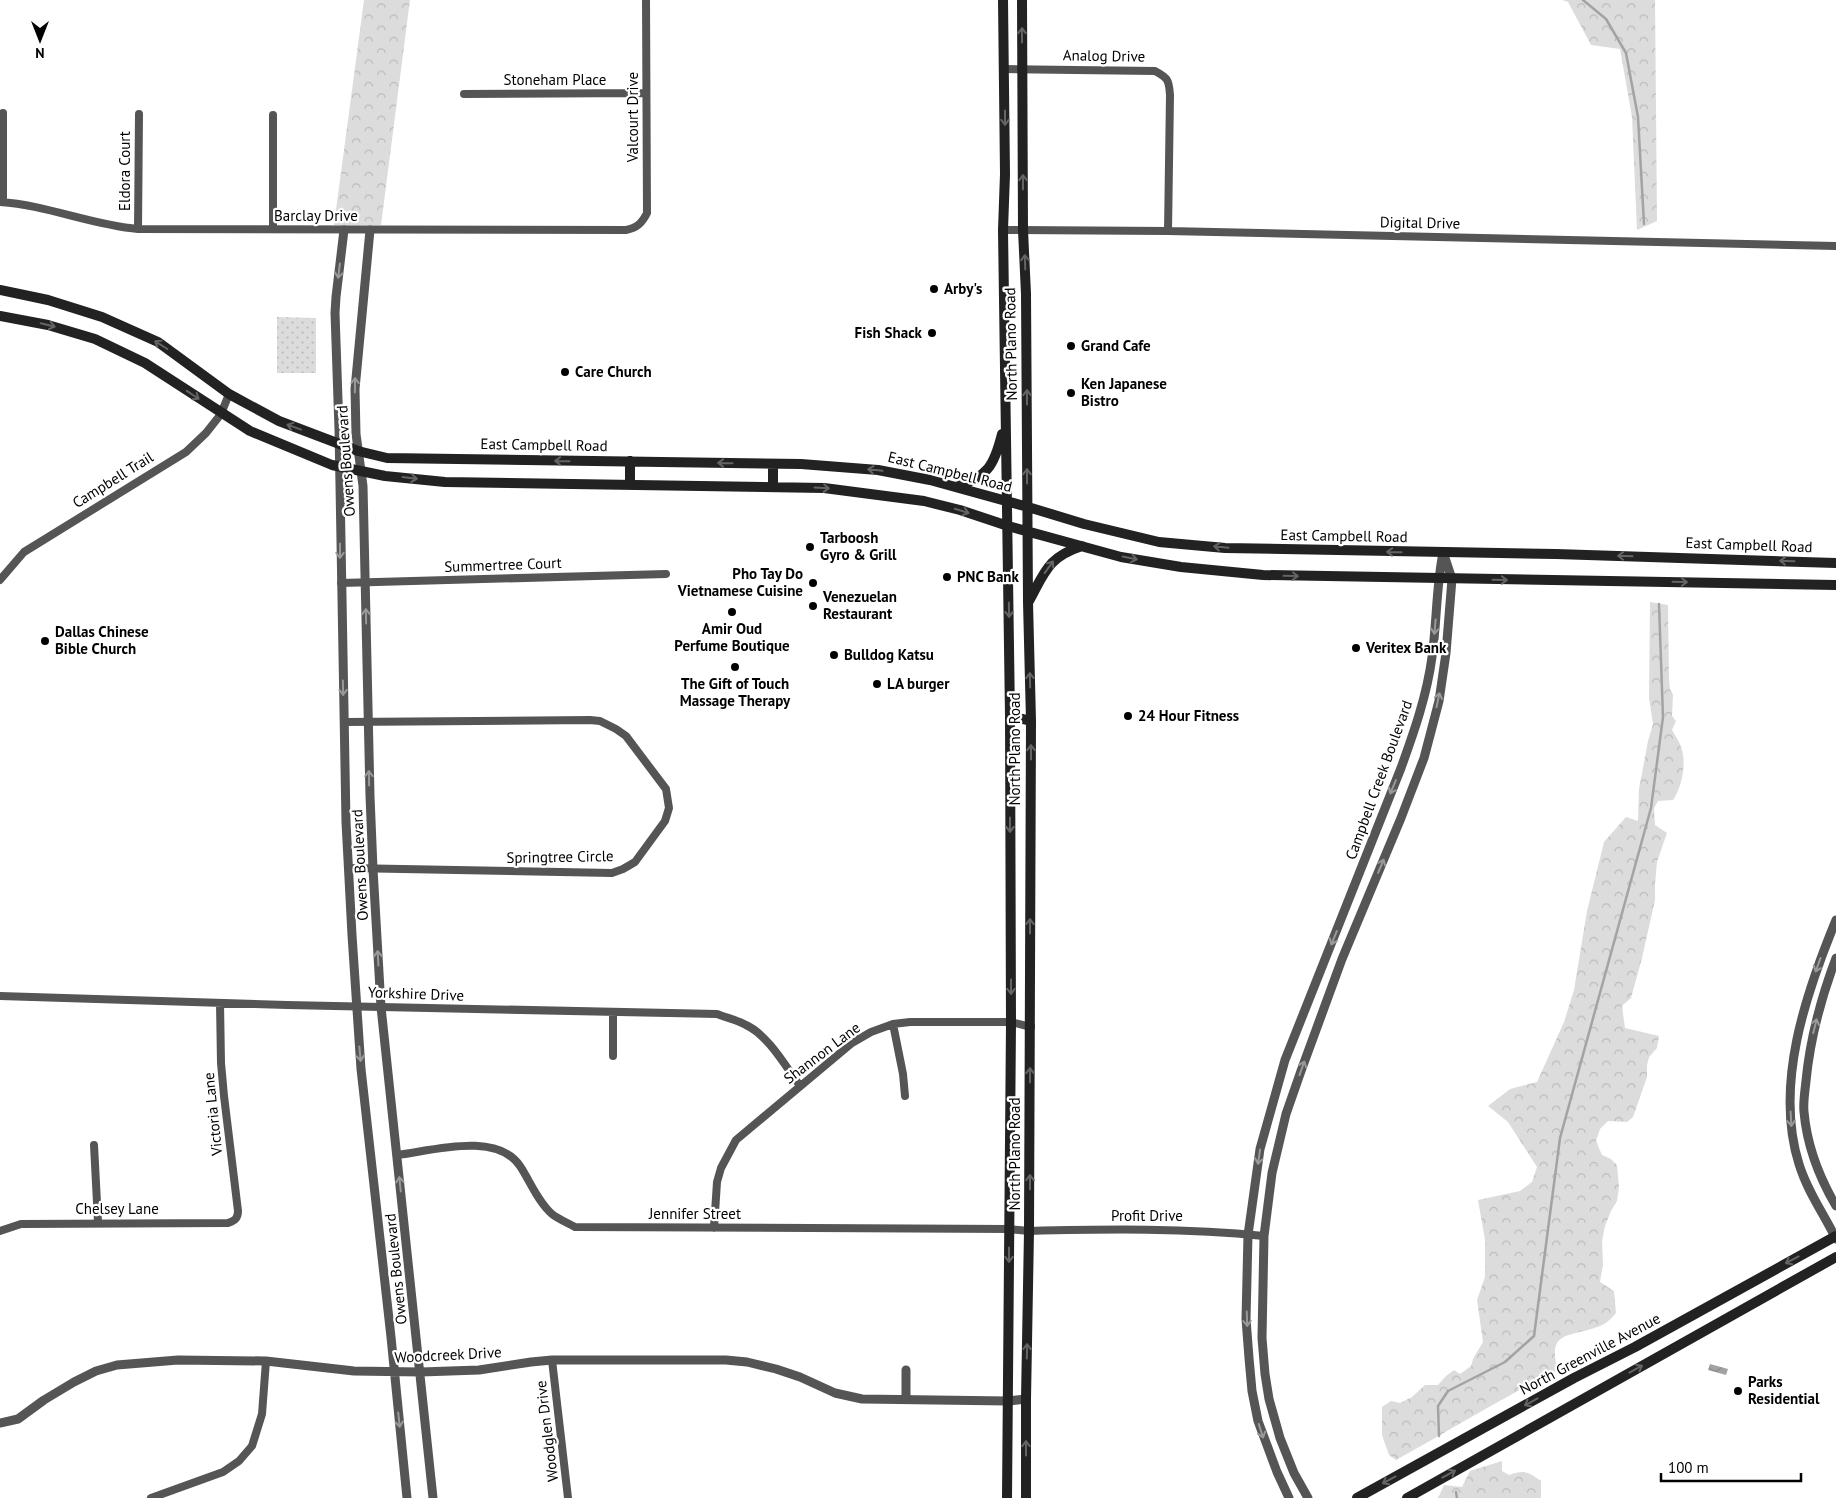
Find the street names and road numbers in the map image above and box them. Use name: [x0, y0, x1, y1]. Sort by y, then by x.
street label: Analog Drive: [1063, 45, 1145, 66]
street label: Stoneham Place: [504, 70, 606, 89]
street label: Valcourt Drive: [623, 72, 642, 163]
street label: Eldora Court: [115, 131, 134, 211]
street label: Barclay Drive: [274, 206, 358, 225]
street label: Digital Drive: [1380, 212, 1460, 233]
street label: North Plano Road: [1000, 287, 1021, 401]
street label: Owens Boulevard: [332, 405, 359, 517]
street label: East Campbell Road: [480, 434, 608, 455]
street label: Campbell Trail: [69, 447, 157, 512]
street label: East Campbell Road: [886, 447, 1014, 496]
street label: East Campbell Road: [1280, 525, 1408, 546]
street label: East Campbell Road: [1685, 533, 1813, 556]
street label: Summertree Court: [444, 553, 562, 576]
street label: North Plano Road: [1005, 692, 1024, 806]
street label: Campbell Creek Boulevard: [1341, 698, 1416, 862]
street label: Owens Boulevard: [347, 809, 372, 921]
street label: Springtree Circle: [506, 846, 614, 867]
street label: Yorkshire Drive: [368, 982, 464, 1005]
street label: Shannon Lane: [780, 1018, 864, 1088]
street label: Victoria Lane: [199, 1072, 226, 1158]
street label: North Plano Road: [1005, 1097, 1024, 1211]
street label: Chelsey Lane: [75, 1199, 159, 1218]
street label: Jennifer Street: [648, 1204, 741, 1223]
street label: Profit Drive: [1111, 1206, 1183, 1225]
street label: Owens Boulevard: [380, 1213, 411, 1326]
street label: North Greenville Avenue: [1516, 1308, 1663, 1399]
street label: Woodcreek Drive: [394, 1342, 502, 1367]
street label: Woodglen Drive: [531, 1379, 562, 1483]

